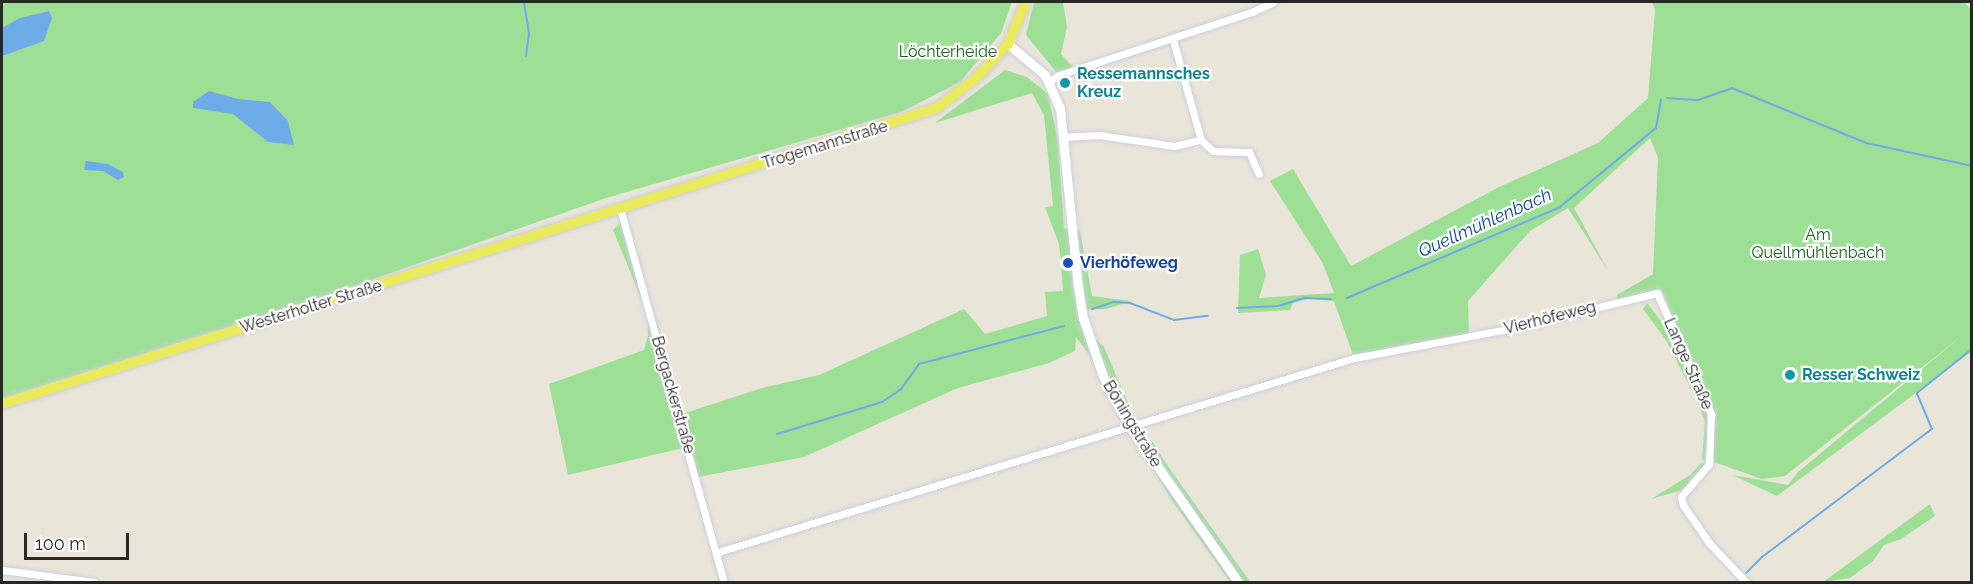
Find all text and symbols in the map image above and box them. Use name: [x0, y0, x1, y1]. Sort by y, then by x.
park label: Löchterheide: [899, 42, 997, 62]
place label: Ressemannsches Kreuz: [1077, 64, 1210, 102]
marker: Ressemannsches Kreuz: [1058, 76, 1072, 90]
street label: Trogemannstraße: [760, 117, 890, 173]
water label: Quellmühlenbach: [1415, 184, 1555, 262]
park label: Am Quellmühlenbach: [1752, 225, 1884, 263]
place label: Vierhöfeweg: [1080, 253, 1178, 273]
marker: Vierhöfeweg: [1061, 256, 1075, 270]
street label: Westerholter Straße: [237, 276, 385, 338]
street label: Vierhöfeweg: [1502, 297, 1598, 339]
street label: Lange Straße: [1659, 315, 1717, 413]
street label: Bergackerstraße: [647, 334, 699, 456]
place label: Resser Schweiz: [1802, 365, 1920, 385]
marker: Resser Schweiz: [1783, 368, 1797, 382]
street label: Böningstraße: [1099, 377, 1165, 471]
scale bar: [27, 521, 132, 559]
text: 100 m: [35, 533, 86, 554]

